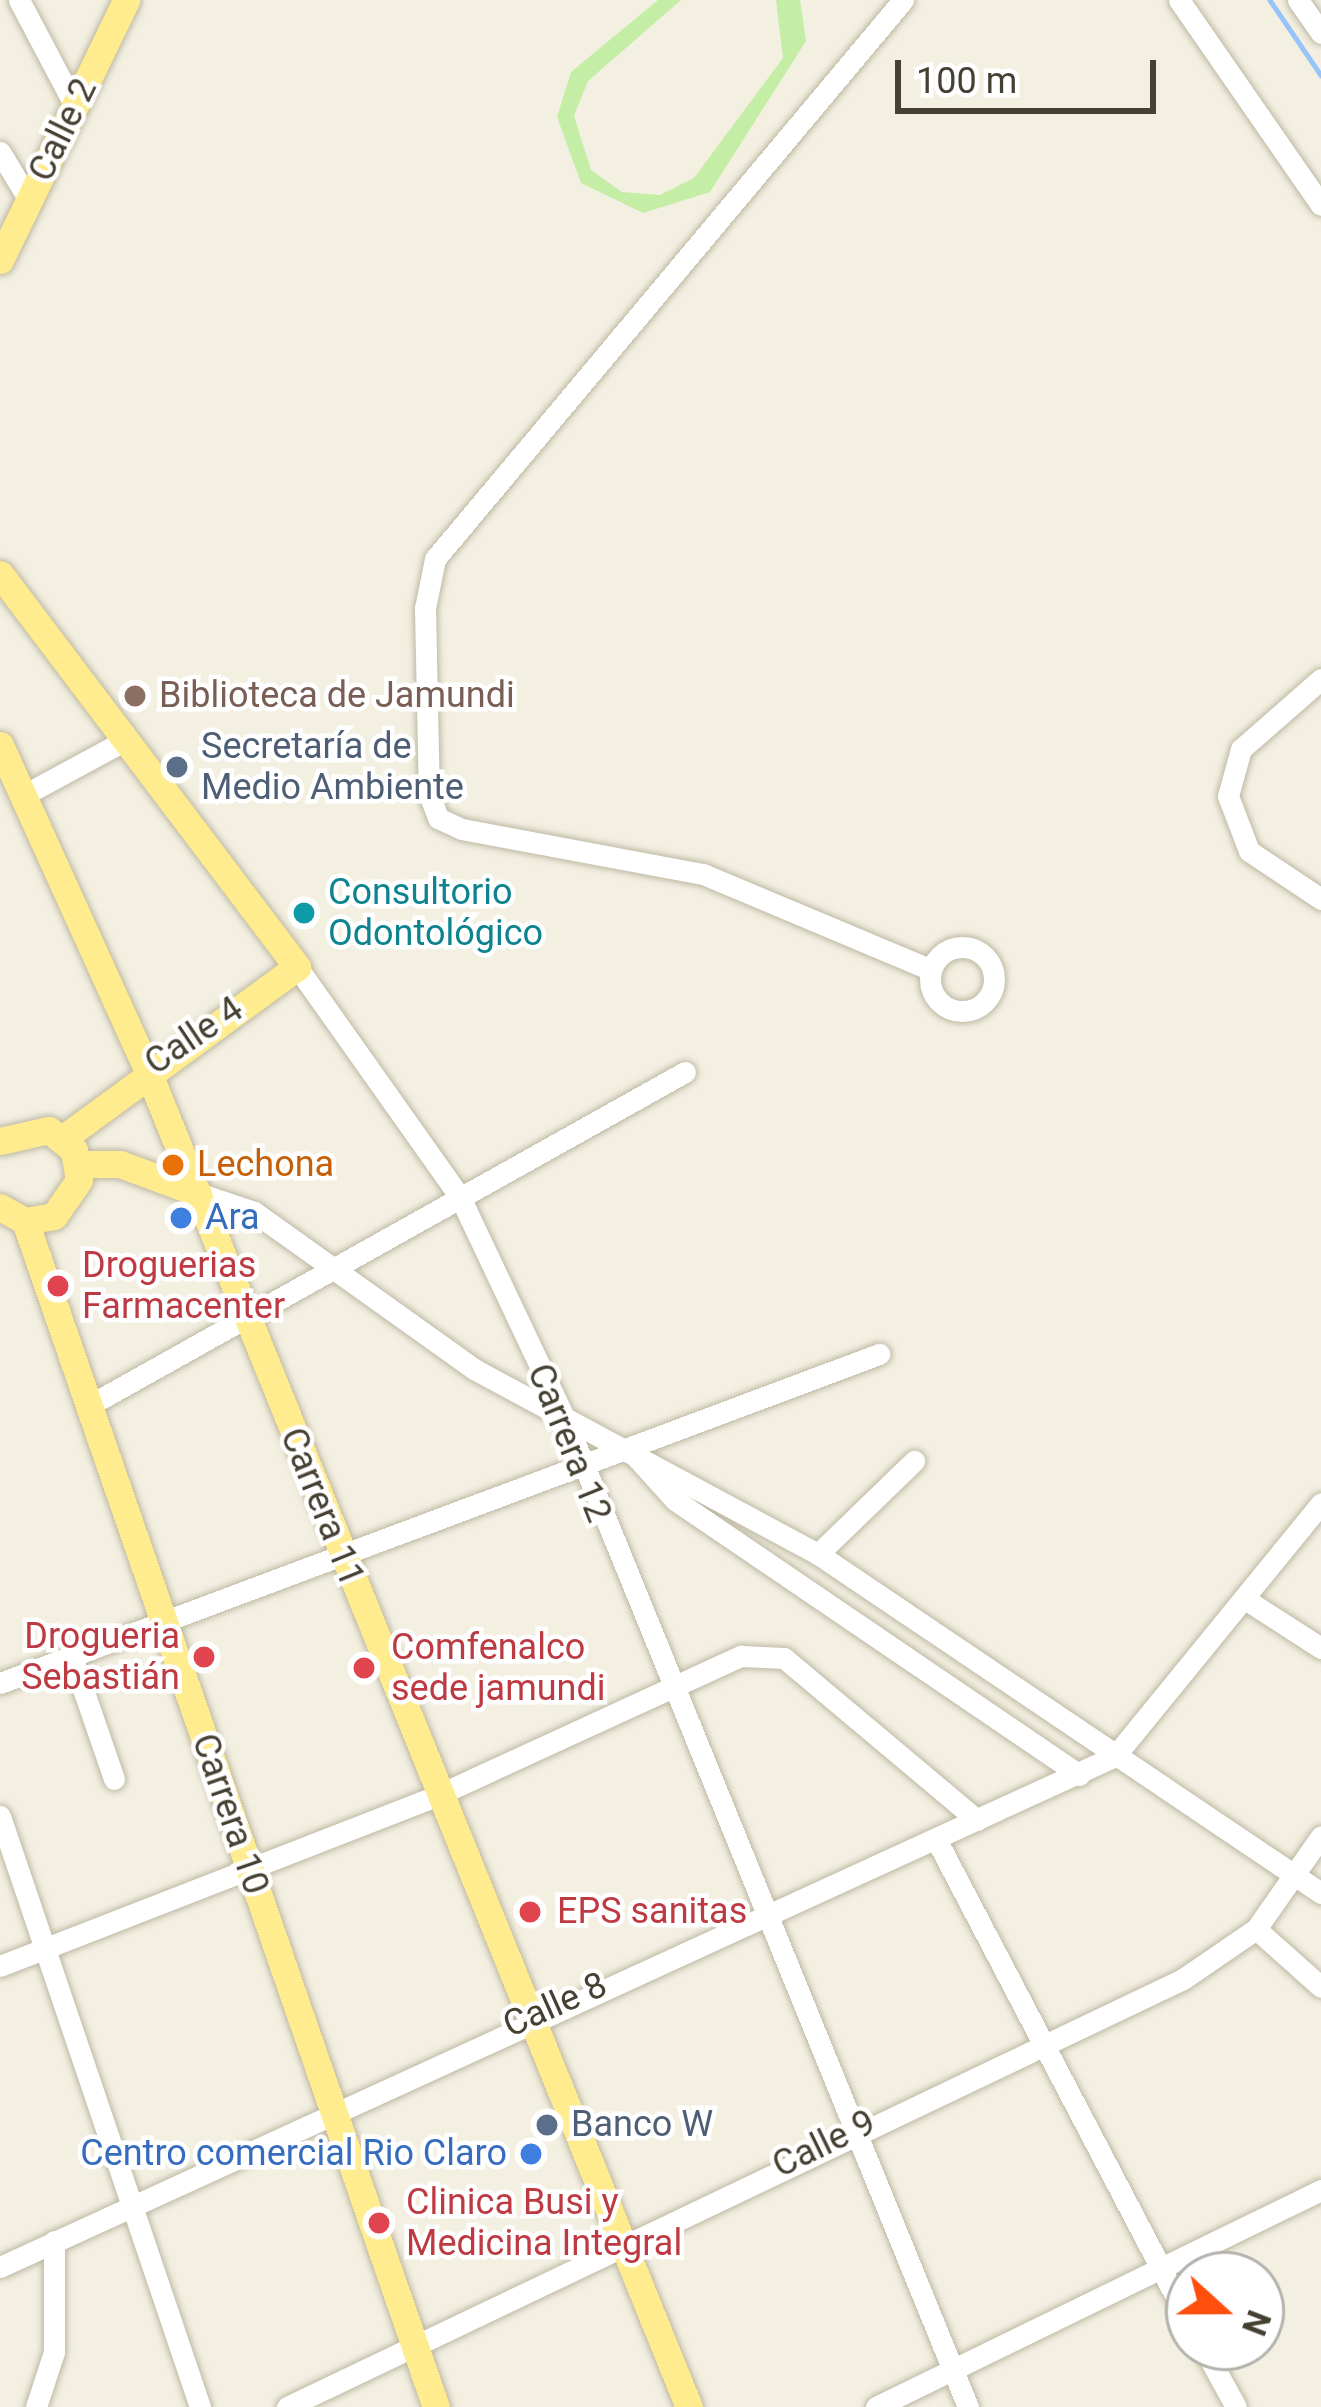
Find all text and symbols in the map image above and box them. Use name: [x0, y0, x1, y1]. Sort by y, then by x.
scale bar: [901, 36, 1162, 110]
text: 100 m: [916, 60, 1017, 102]
street label: Calle 2: [20, 72, 106, 188]
place label: Biblioteca de Jamundi: [159, 674, 515, 718]
marker: Biblioteca de Jamundi: [122, 683, 148, 709]
place label: Secretaría de Medio Ambiente: [201, 724, 464, 809]
marker: Secretaría de Medio Ambiente: [164, 754, 190, 780]
place label: Consultorio Odontológico: [328, 870, 543, 955]
marker: Consultorio Odontológico: [291, 900, 317, 926]
street label: Calle 4: [137, 988, 251, 1084]
place label: Lechona: [197, 1143, 334, 1187]
marker: Lechona: [160, 1152, 186, 1178]
place label: Ara: [205, 1196, 260, 1240]
marker: Ara: [168, 1205, 194, 1231]
place label: Droguerias Farmacenter: [82, 1243, 285, 1328]
marker: Droguerias Farmacenter: [45, 1273, 71, 1299]
street label: Carrera 12: [518, 1358, 620, 1528]
street label: Carrera 11: [271, 1422, 373, 1592]
place label: Drogueria Sebastián: [21, 1614, 180, 1699]
place label: Comfenalco sede jamundi: [391, 1625, 606, 1710]
marker: Drogueria Sebastián: [191, 1644, 217, 1670]
marker: Comfenalco sede jamundi: [348, 1652, 380, 1684]
street label: Carrera 10: [182, 1728, 278, 1900]
place label: EPS sanitas: [557, 1890, 747, 1934]
marker: EPS sanitas: [514, 1896, 546, 1928]
street label: Calle 8: [497, 1963, 613, 2047]
street label: Calle 9: [766, 2101, 882, 2187]
place label: Banco W: [571, 2103, 713, 2147]
marker: Banco W: [534, 2112, 560, 2138]
place label: Centro comercial Rio Claro: [80, 2132, 507, 2176]
marker: Centro comercial Rio Claro: [518, 2141, 544, 2167]
place label: Clinica Busi y Medicina Integral: [406, 2180, 682, 2265]
marker: Clinica Busi y Medicina Integral: [363, 2207, 395, 2239]
north arrow: [1165, 2251, 1285, 2371]
text: N: [1234, 2305, 1279, 2341]

